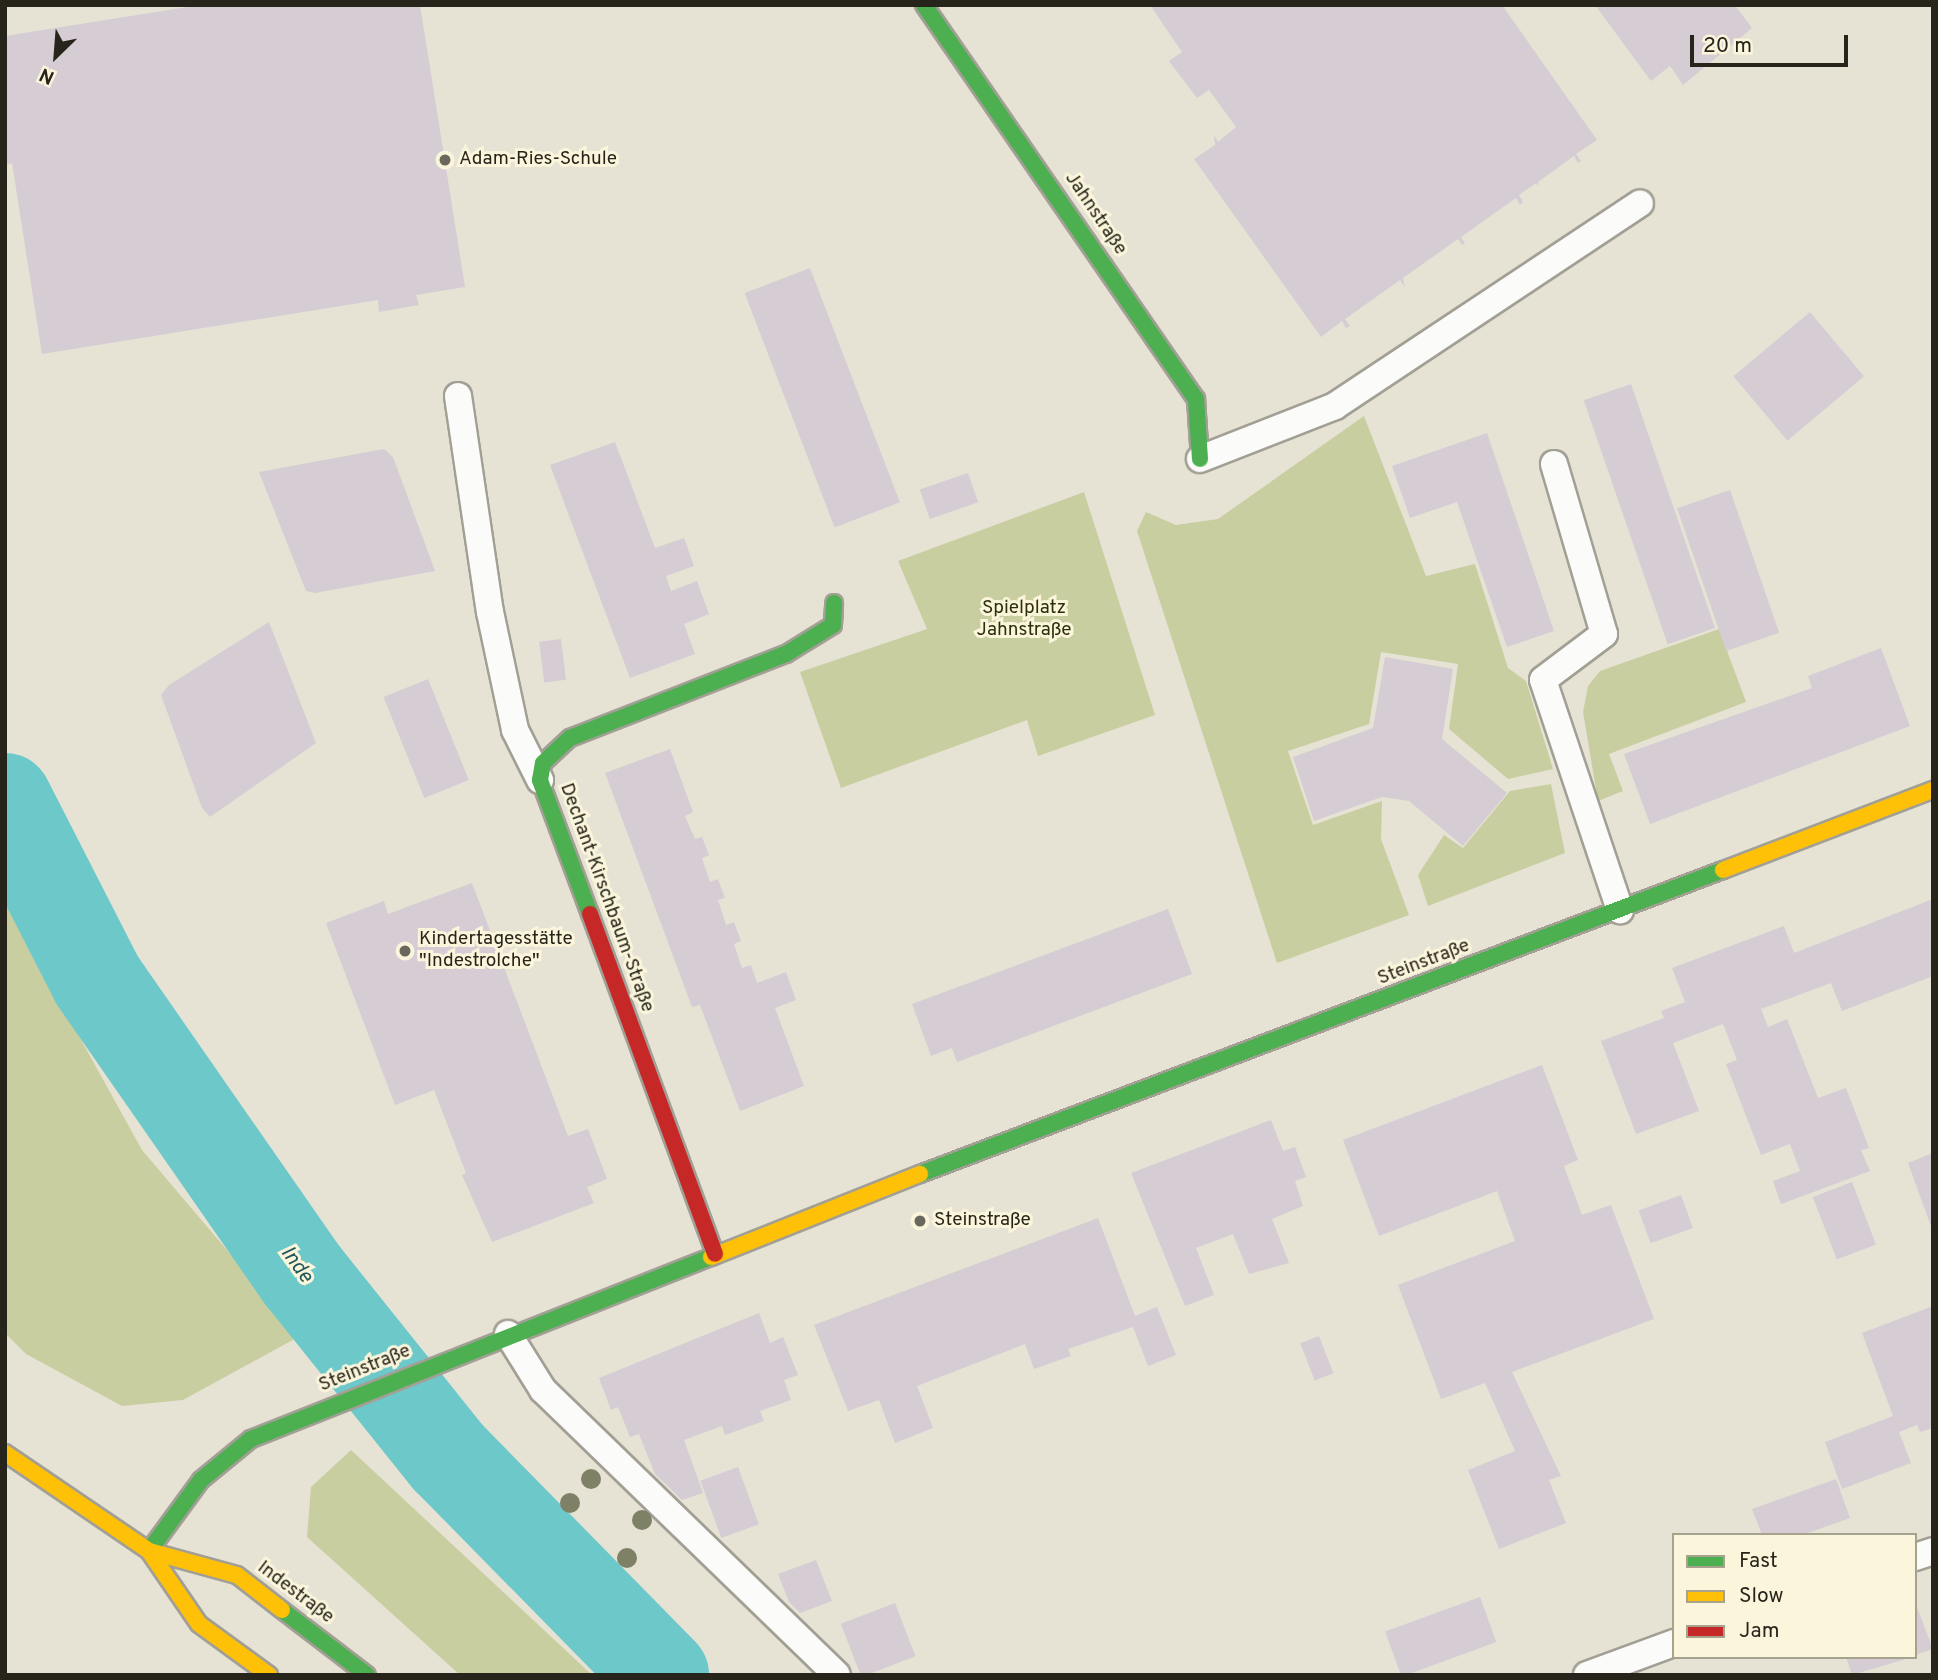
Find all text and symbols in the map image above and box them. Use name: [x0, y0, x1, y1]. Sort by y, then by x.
north arrow: [21, 21, 91, 91]
scale bar: [1693, 21, 1850, 65]
text: 20 m: [1703, 33, 1752, 60]
text: N: [36, 61, 58, 89]
place label: Adam-Ries-Schule: [459, 149, 617, 171]
marker: Adam-Ries-Schule: [437, 152, 453, 168]
street label: Jahnstraße: [1059, 168, 1131, 260]
park label: Spielplatz Jahnstraße: [977, 598, 1071, 642]
street label: Dechant-Kirschbaum-Straße: [554, 780, 658, 1016]
place label: Kindertagesstätte "Indestrolche": [419, 929, 573, 973]
street label: Steinstraße: [1375, 935, 1473, 991]
marker: Kindertagesstätte "Indestrolche": [397, 943, 413, 959]
place label: Steinstraße: [934, 1210, 1031, 1232]
marker: Steinstraße: [912, 1213, 928, 1229]
water label: Inde: [274, 1242, 318, 1288]
street label: Steinstraße: [316, 1340, 414, 1398]
legend: [1672, 1533, 1917, 1659]
text: Fast: [1739, 1548, 1778, 1575]
street label: Indestraße: [252, 1557, 338, 1629]
text: Slow: [1739, 1583, 1784, 1610]
text: Jam: [1739, 1618, 1780, 1645]

